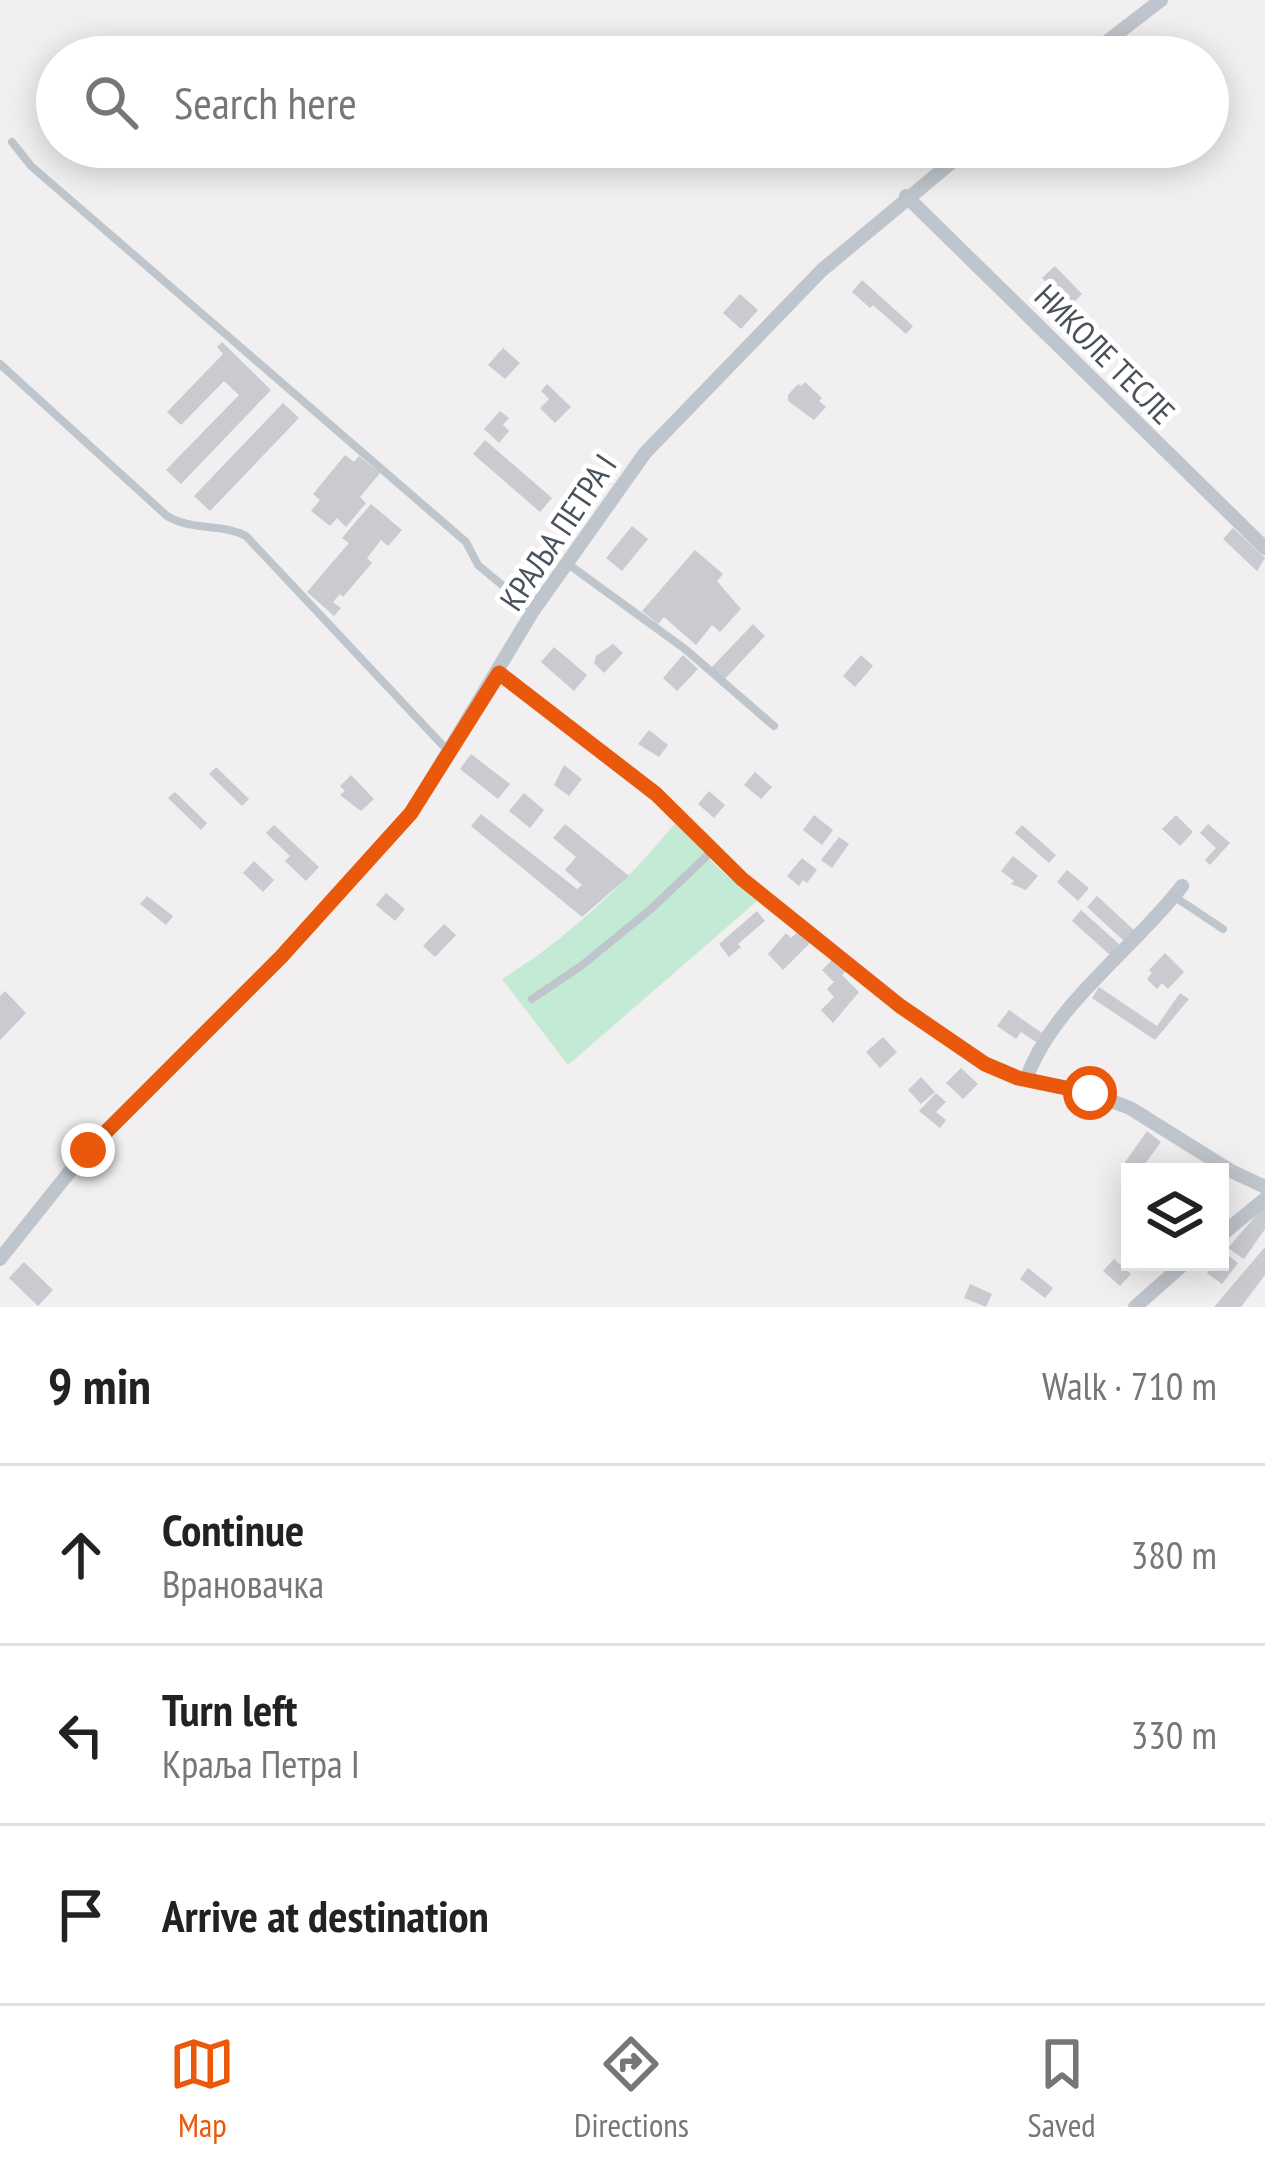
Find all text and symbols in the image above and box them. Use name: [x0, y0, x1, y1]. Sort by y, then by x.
search box: [36, 36, 1229, 168]
icon: search: [78, 69, 144, 135]
text: Search here: [174, 73, 357, 131]
street label: НИКОЛЕ ТЕСЛЕ: [1026, 274, 1185, 433]
street label: КРАЉА ПЕТРА I: [490, 445, 626, 618]
route start: [1063, 1066, 1117, 1120]
route end: [61, 1123, 115, 1177]
map controls: [1121, 1163, 1229, 1271]
button: layers: [1121, 1163, 1229, 1271]
text: 9 min: [48, 1352, 151, 1418]
text: Walk · 710 m: [1042, 1360, 1217, 1411]
text: Continue: [162, 1500, 304, 1558]
icon: ahead: [48, 1522, 114, 1588]
text: 380 m: [1131, 1529, 1217, 1580]
text: Врановачка: [162, 1558, 324, 1609]
text: Turn left: [162, 1680, 297, 1738]
icon: left: [48, 1702, 114, 1768]
text: 330 m: [1131, 1709, 1217, 1760]
text: Краља Петра I: [162, 1738, 360, 1789]
icon: arrive: [48, 1882, 114, 1948]
text: Arrive at destination: [162, 1886, 489, 1944]
tab: Map: [169, 2031, 235, 2146]
tab: Directions: [574, 2031, 689, 2146]
tab: Saved: [1028, 2031, 1096, 2146]

